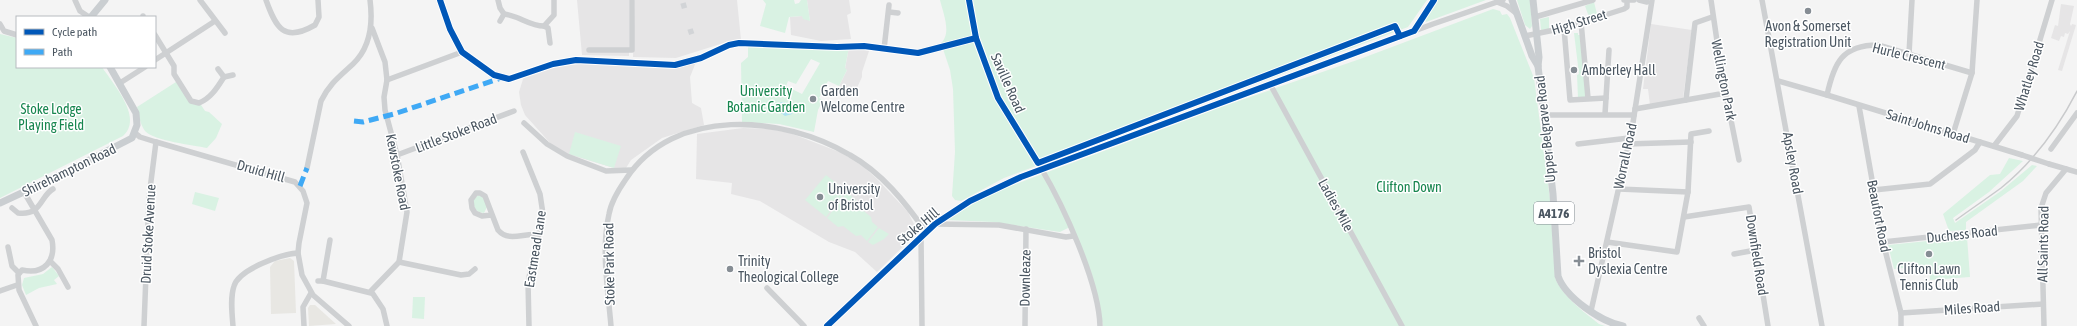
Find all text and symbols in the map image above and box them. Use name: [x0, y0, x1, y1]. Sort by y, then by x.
street label: High Street: [1549, 6, 1609, 38]
marker: Avon & Somerset Registration Unit: [1803, 6, 1813, 16]
legend: [16, 16, 156, 68]
place label: Avon & Somerset Registration Unit: [1765, 18, 1851, 50]
text: Cycle path: [52, 25, 97, 39]
street label: Wellington Park: [1708, 38, 1740, 122]
street label: Hurle Crescent: [1871, 39, 1947, 73]
street label: Whatley Road: [2011, 39, 2047, 113]
text: Path: [52, 45, 73, 59]
street label: Saville Road: [988, 51, 1028, 115]
place label: Amberley Hall: [1582, 62, 1656, 78]
marker: Amberley Hall: [1569, 65, 1579, 75]
street label: Upper Belgrave Road: [1531, 75, 1559, 183]
park label: University Botanic Garden: [727, 83, 805, 115]
place label: Garden Welcome Centre: [821, 83, 905, 115]
marker: Garden Welcome Centre: [808, 94, 818, 104]
park label: Stoke Lodge Playing Field: [18, 101, 84, 133]
street label: Saint Johns Road: [1884, 106, 1972, 146]
street label: Little Stoke Road: [413, 110, 499, 156]
street label: Worrall Road: [1610, 122, 1640, 190]
street label: Apsley Road: [1780, 131, 1806, 195]
street label: Kewstoke Road: [383, 132, 413, 212]
street label: Shirehampton Road: [20, 140, 118, 200]
street label: Druid Hill: [235, 157, 287, 186]
street label: Ladies Mile: [1315, 176, 1357, 234]
street label: Beaufort Road: [1864, 178, 1894, 254]
park label: Clifton Down: [1376, 179, 1442, 195]
place label: University of Bristol: [828, 181, 881, 213]
street label: Druid Stoke Avenue: [137, 184, 159, 284]
marker: University of Bristol: [815, 192, 825, 202]
road number: A4176: [1534, 202, 1574, 224]
street label: Stoke Hill: [894, 204, 942, 248]
street label: All Saints Road: [2034, 206, 2052, 282]
street label: Eastmead Lane: [521, 209, 549, 289]
street label: Downfield Road: [1743, 213, 1771, 297]
street label: Duchess Road: [1926, 222, 1998, 246]
street label: Stoke Park Road: [600, 223, 618, 305]
place label: Bristol Dyslexia Centre: [1588, 245, 1668, 277]
street label: Downleaze: [1017, 249, 1033, 307]
marker: Clifton Lawn Tennis Club: [1924, 249, 1934, 259]
place label: Trinity Theological College: [738, 253, 839, 285]
marker: Bristol Dyslexia Centre: [1573, 255, 1585, 267]
place label: Clifton Lawn Tennis Club: [1897, 261, 1961, 293]
marker: Trinity Theological College: [725, 264, 735, 274]
street label: Miles Road: [1943, 298, 2001, 318]

